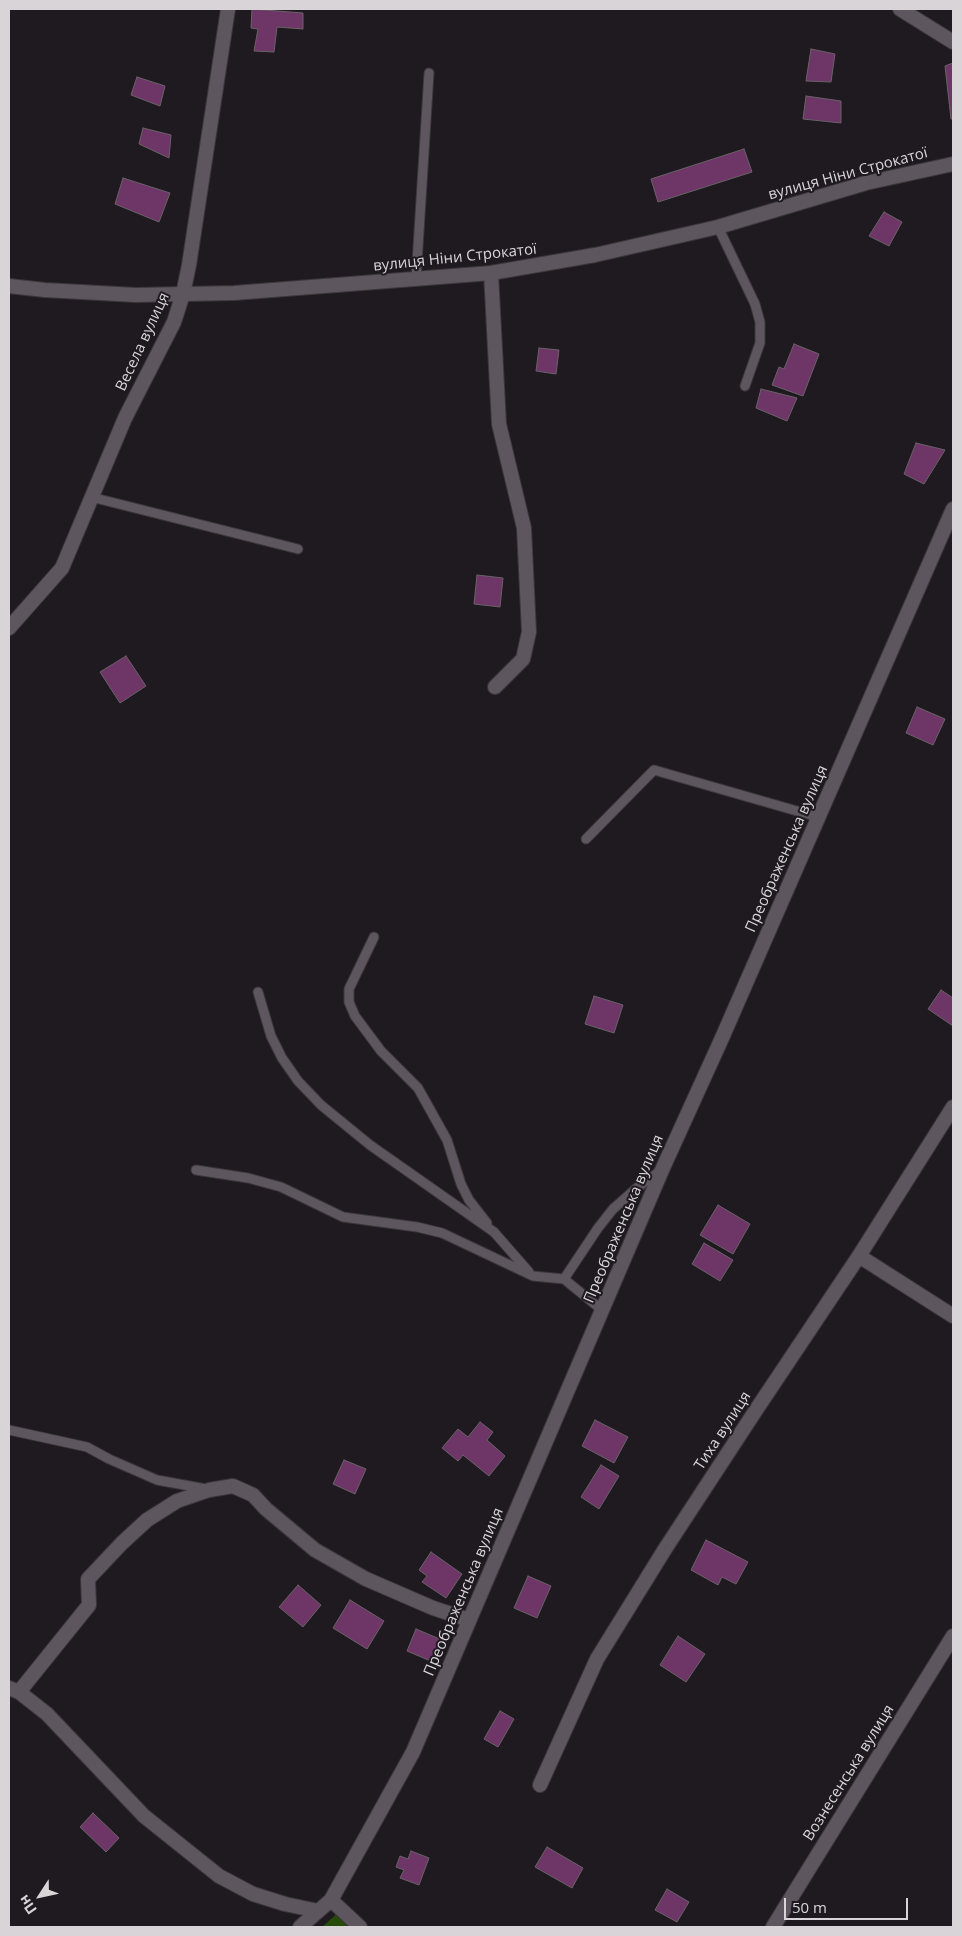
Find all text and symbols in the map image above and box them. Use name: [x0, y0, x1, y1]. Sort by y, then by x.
street label: вулиця Ніни Строкатої: [766, 144, 930, 204]
street label: вулиця Ніни Строкатої: [372, 240, 538, 276]
street label: Весела вулиця: [112, 290, 174, 394]
street label: Преображенська вулиця: [742, 763, 832, 935]
street label: Преображенська вулиця: [580, 1132, 668, 1306]
street label: Тиха вулиця: [691, 1388, 755, 1474]
street label: Преображенська вулиця: [420, 1505, 508, 1679]
street label: Вознесенська вулиця: [800, 1702, 898, 1844]
north arrow: [15, 1871, 65, 1921]
scale bar: [787, 1888, 911, 1920]
text: Пн: [14, 1891, 41, 1918]
text: 50 m: [792, 1897, 827, 1917]

